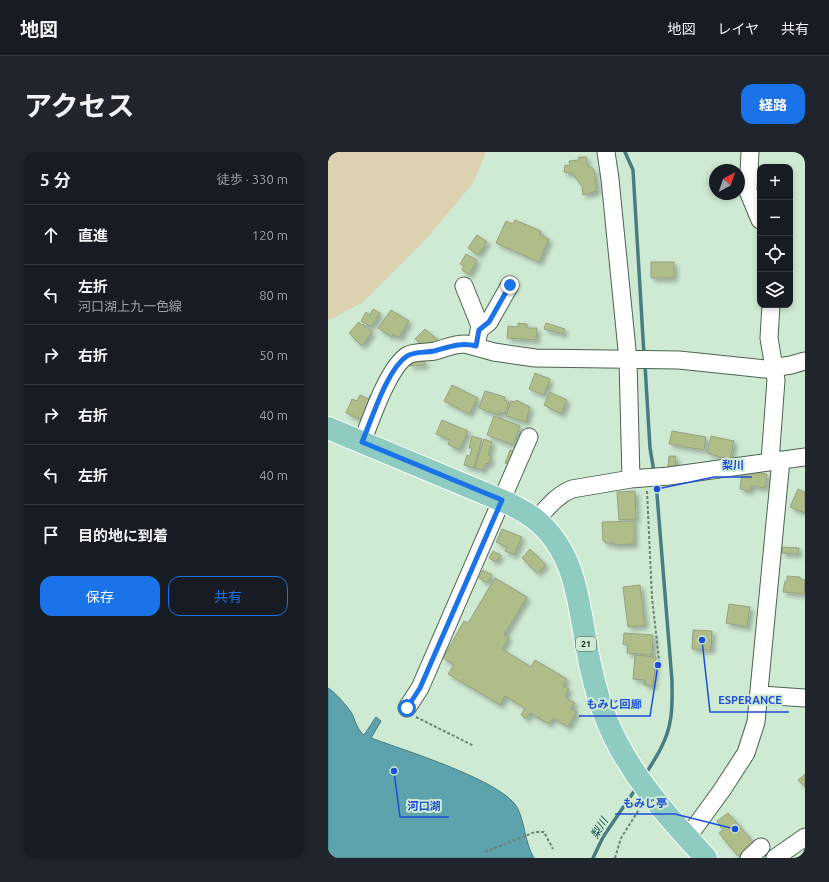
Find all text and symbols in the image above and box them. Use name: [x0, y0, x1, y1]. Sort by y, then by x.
text: 地図: [20, 18, 58, 40]
text: 地図: [667, 21, 695, 37]
text: レイヤ: [717, 21, 759, 37]
text: 共有: [781, 21, 809, 37]
button: 経路: [741, 84, 805, 124]
text: アクセス: [24, 90, 135, 121]
north arrow: [709, 164, 745, 200]
map controls: [757, 164, 793, 308]
button: +: [757, 164, 793, 200]
text: 5 分: [40, 170, 71, 189]
text: 徒歩 · 330 m: [217, 172, 288, 186]
button: −: [757, 200, 793, 236]
icon: ahead: [40, 224, 62, 246]
text: 直進: [78, 227, 108, 244]
text: 120 m: [252, 228, 288, 242]
button: locate: [757, 236, 793, 272]
button: layers: [757, 272, 793, 308]
route end: [501, 276, 519, 294]
text: 左折: [78, 278, 108, 295]
icon: left: [40, 284, 62, 306]
text: 80 m: [259, 288, 288, 302]
text: 河口湖上九一色線: [78, 299, 182, 313]
icon: right: [40, 344, 62, 366]
text: 右折: [78, 347, 108, 364]
text: 50 m: [259, 348, 288, 362]
icon: right: [40, 404, 62, 426]
text: 右折: [78, 407, 108, 424]
text: 40 m: [259, 408, 288, 422]
callout: 梨川: [714, 454, 752, 477]
text: 梨川: [722, 459, 744, 471]
icon: left: [40, 464, 62, 486]
text: 左折: [78, 467, 108, 484]
text: 40 m: [259, 468, 288, 482]
icon: arrive: [40, 524, 62, 546]
text: 目的地に到着: [78, 527, 168, 544]
button: 保存: [40, 576, 160, 616]
button: 共有: [168, 576, 288, 616]
road number: 21: [576, 637, 596, 651]
callout: ESPERANCE: [710, 689, 789, 712]
callout: もみじ回廊: [579, 693, 650, 716]
text: ESPERANCE: [718, 694, 782, 706]
text: もみじ回廊: [587, 698, 642, 710]
route start: [398, 699, 416, 717]
callout: もみじ亭: [615, 791, 675, 814]
callout: 河口湖: [400, 794, 449, 817]
text: もみじ亭: [623, 797, 667, 809]
text: 河口湖: [408, 800, 441, 812]
water label: 梨川: [588, 815, 610, 841]

